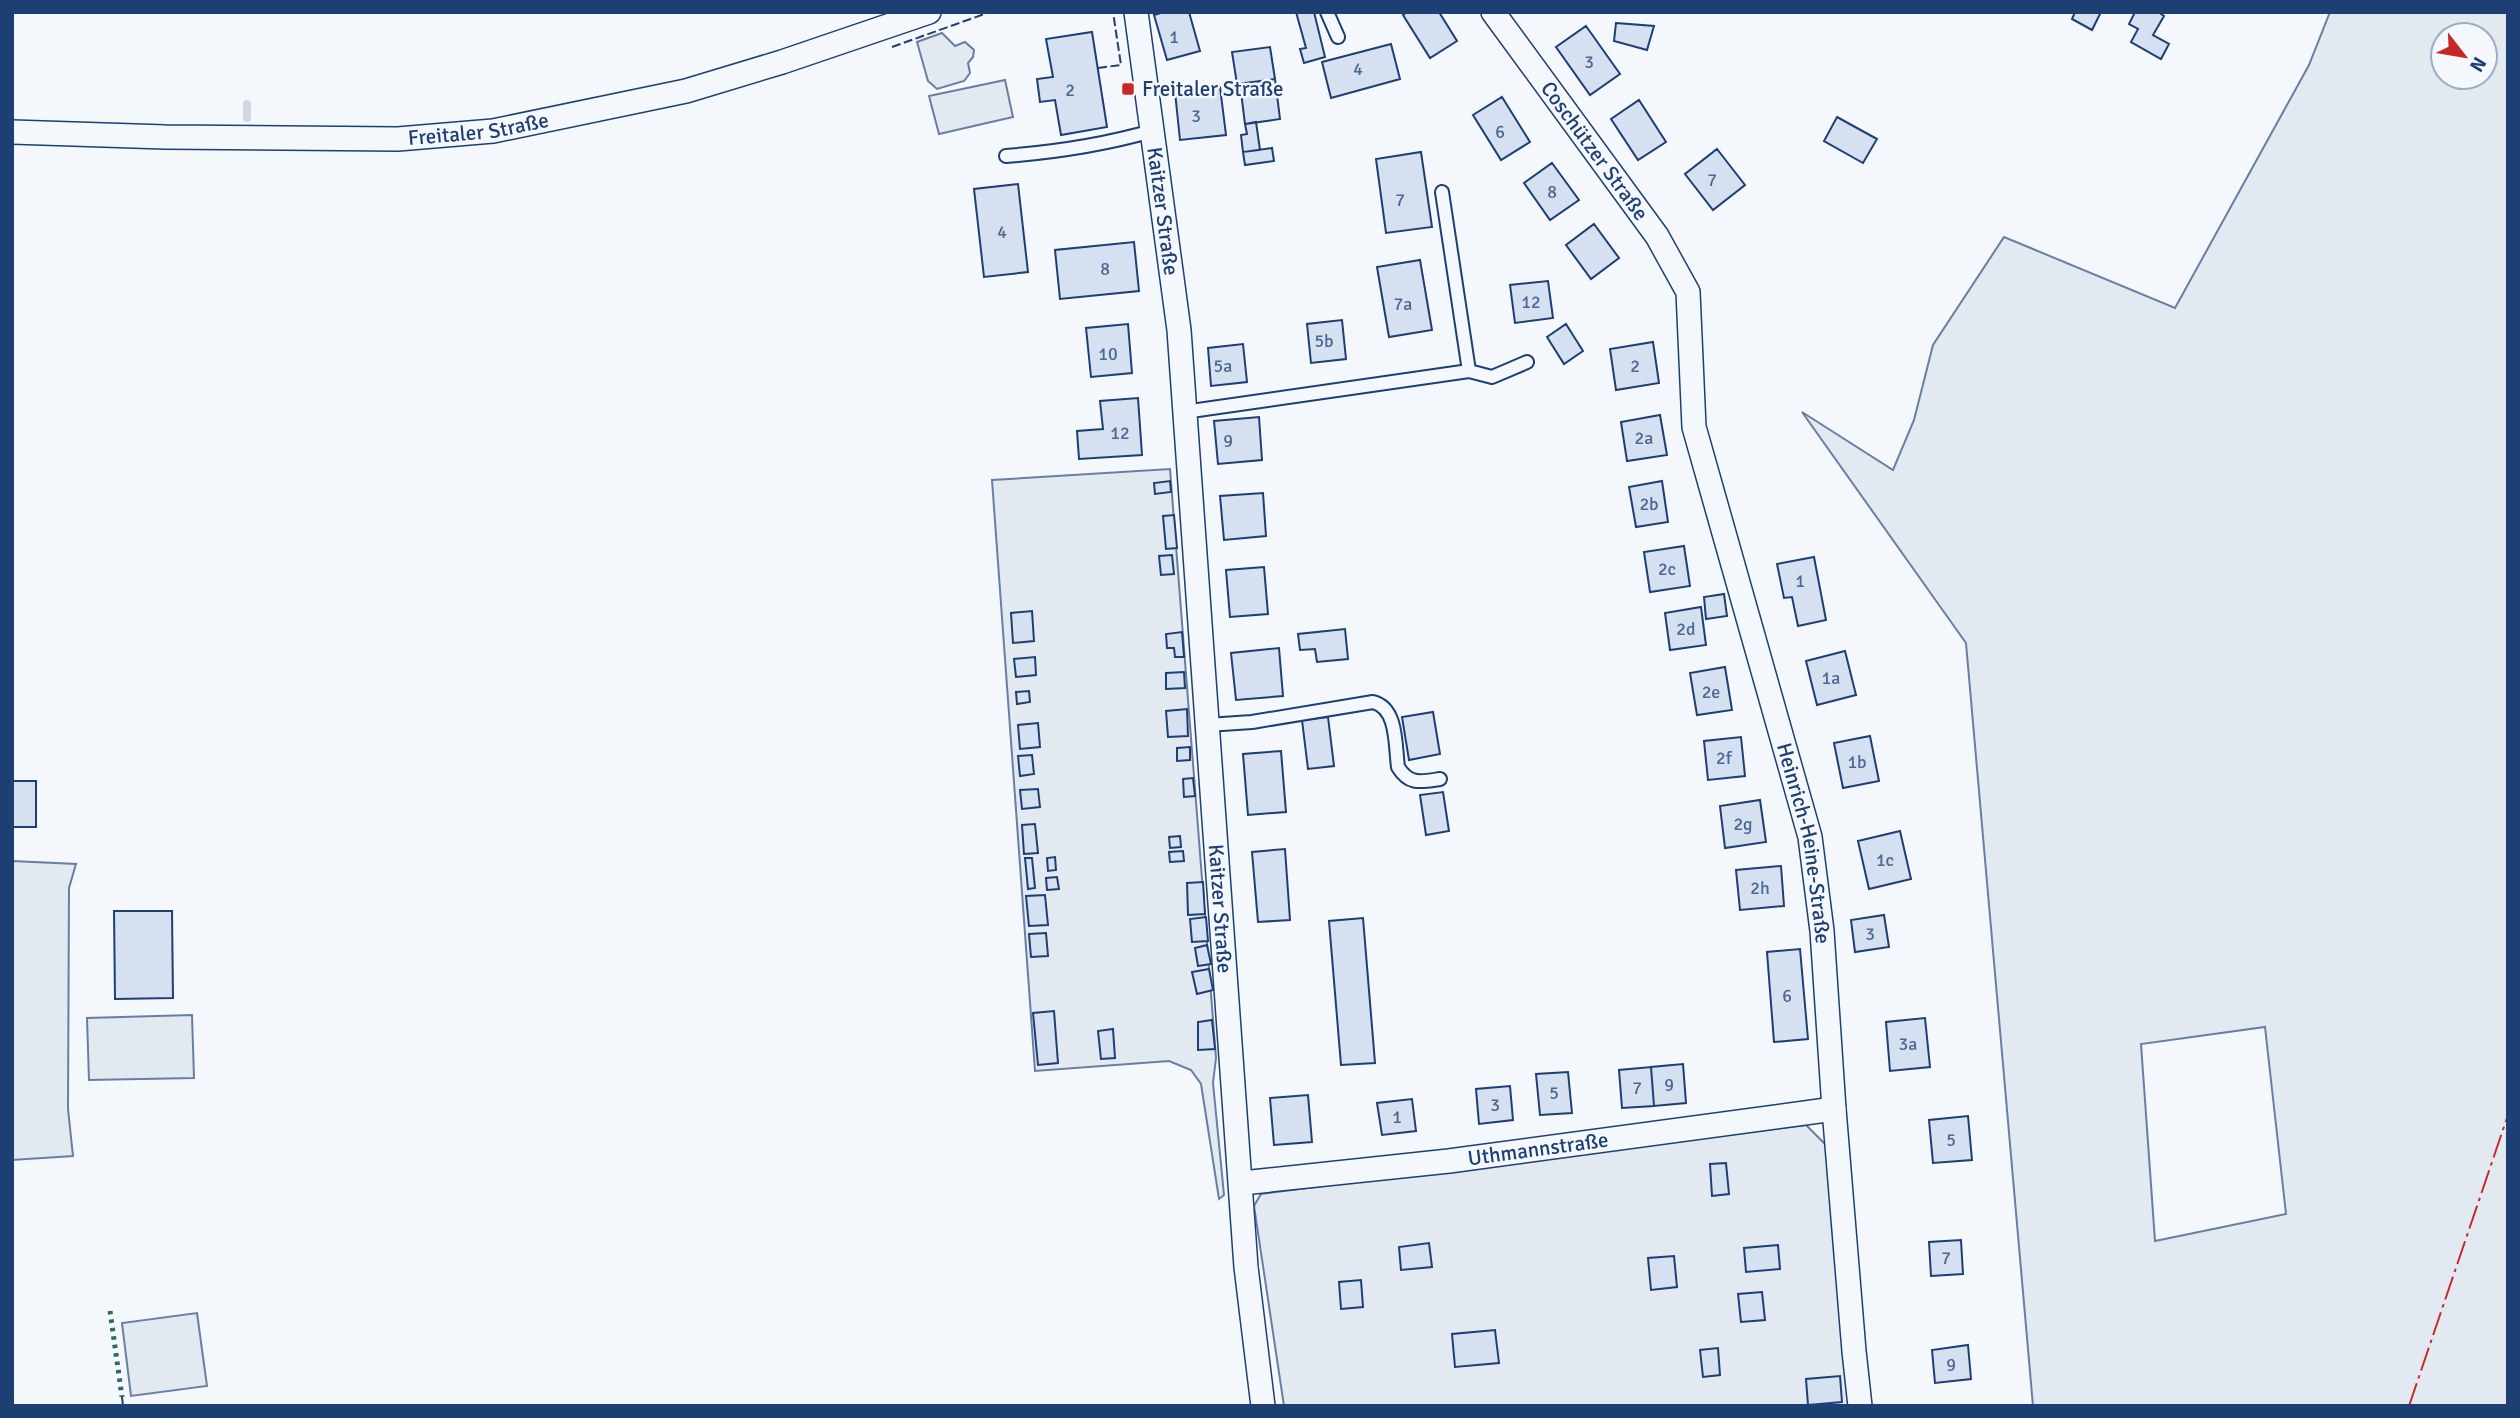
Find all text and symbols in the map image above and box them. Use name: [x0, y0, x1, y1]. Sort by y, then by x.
north arrow: [2429, 21, 2499, 91]
house number: 1: [1169, 26, 1179, 48]
house number: 3: [1584, 51, 1594, 73]
text: N: [2464, 52, 2491, 76]
house number: 4: [1353, 58, 1363, 80]
place label: Freitaler Straße: [1142, 76, 1284, 102]
street label: Coschützer Straße: [1535, 76, 1654, 225]
house number: 2: [1065, 79, 1075, 101]
marker: Freitaler Straße: [1120, 81, 1136, 97]
house number: 3: [1191, 105, 1201, 127]
street label: Freitaler Straße: [407, 107, 551, 151]
house number: 6: [1495, 121, 1505, 143]
street label: Kaitzer Straße: [1141, 145, 1184, 277]
house number: 7: [1707, 169, 1717, 191]
house number: 8: [1547, 181, 1557, 203]
house number: 7: [1395, 189, 1405, 211]
house number: 4: [997, 221, 1007, 243]
house number: 8: [1100, 258, 1110, 280]
house number: 12: [1521, 291, 1541, 313]
house number: 7a: [1394, 293, 1412, 315]
house number: 5b: [1314, 330, 1334, 352]
house number: 10: [1098, 343, 1118, 365]
house number: 5a: [1214, 355, 1232, 377]
house number: 2: [1630, 355, 1640, 377]
house number: 12: [1110, 422, 1130, 444]
house number: 2a: [1635, 427, 1653, 449]
house number: 9: [1223, 430, 1233, 452]
house number: 2b: [1639, 493, 1659, 515]
house number: 2c: [1658, 558, 1676, 580]
house number: 1: [1795, 570, 1805, 592]
house number: 2d: [1676, 618, 1696, 640]
house number: 1a: [1822, 667, 1840, 689]
house number: 2e: [1702, 681, 1720, 703]
street label: Heinrich-Heine-Straße: [1771, 740, 1836, 945]
house number: 2f: [1716, 747, 1733, 769]
house number: 1b: [1847, 751, 1867, 773]
house number: 2g: [1733, 813, 1753, 835]
street label: Kaitzer Straße: [1203, 843, 1238, 974]
house number: 1c: [1876, 849, 1894, 871]
house number: 2h: [1750, 877, 1770, 899]
house number: 3: [1865, 923, 1875, 945]
house number: 6: [1782, 985, 1792, 1007]
house number: 3a: [1899, 1033, 1917, 1055]
house number: 9: [1664, 1074, 1674, 1096]
house number: 7: [1632, 1077, 1642, 1099]
house number: 5: [1549, 1082, 1559, 1104]
house number: 3: [1490, 1094, 1500, 1116]
house number: 1: [1392, 1106, 1402, 1128]
street label: Uthmannstraße: [1466, 1127, 1610, 1171]
house number: 5: [1946, 1129, 1956, 1151]
house number: 7: [1941, 1247, 1951, 1269]
house number: 9: [1946, 1354, 1956, 1376]

